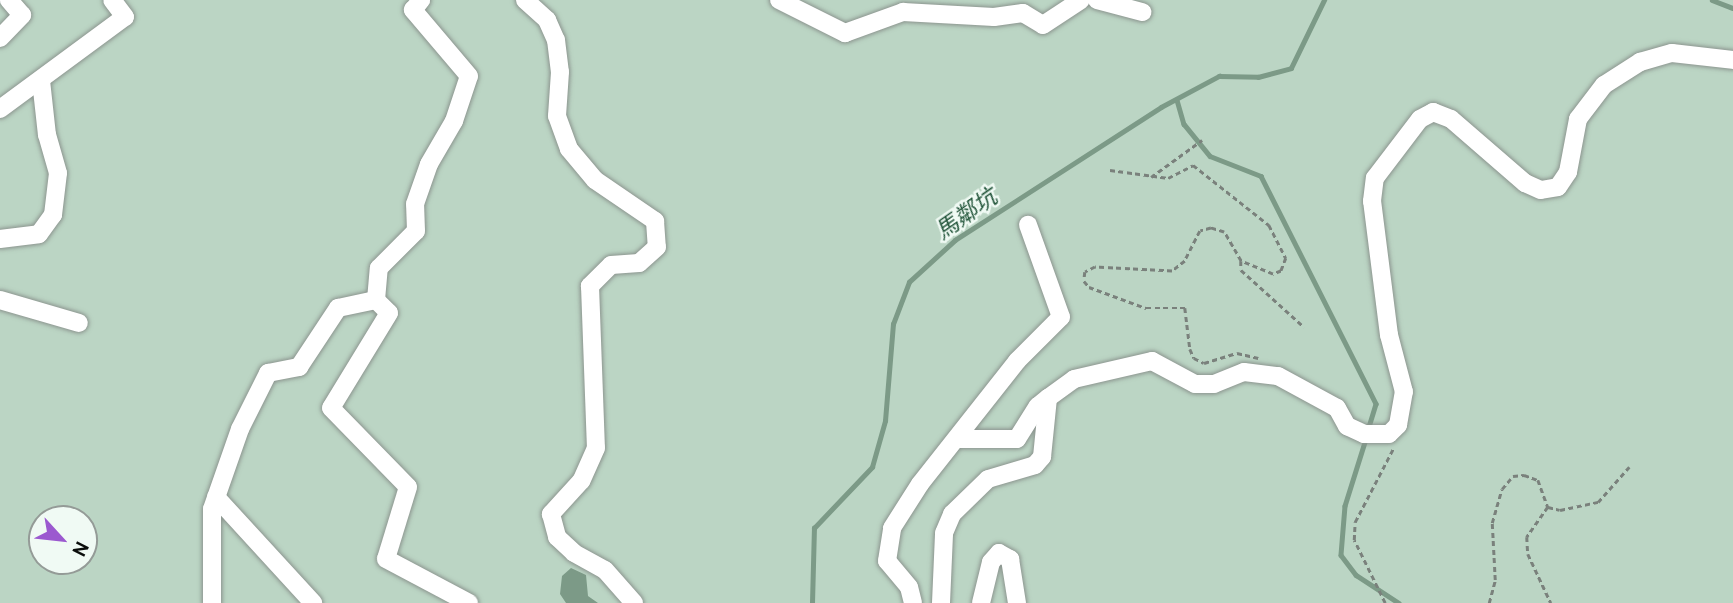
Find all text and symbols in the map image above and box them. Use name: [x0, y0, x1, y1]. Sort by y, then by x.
water label: 馬鄰坑: [930, 183, 1002, 245]
north arrow: [28, 505, 98, 575]
text: N: [67, 538, 94, 560]

